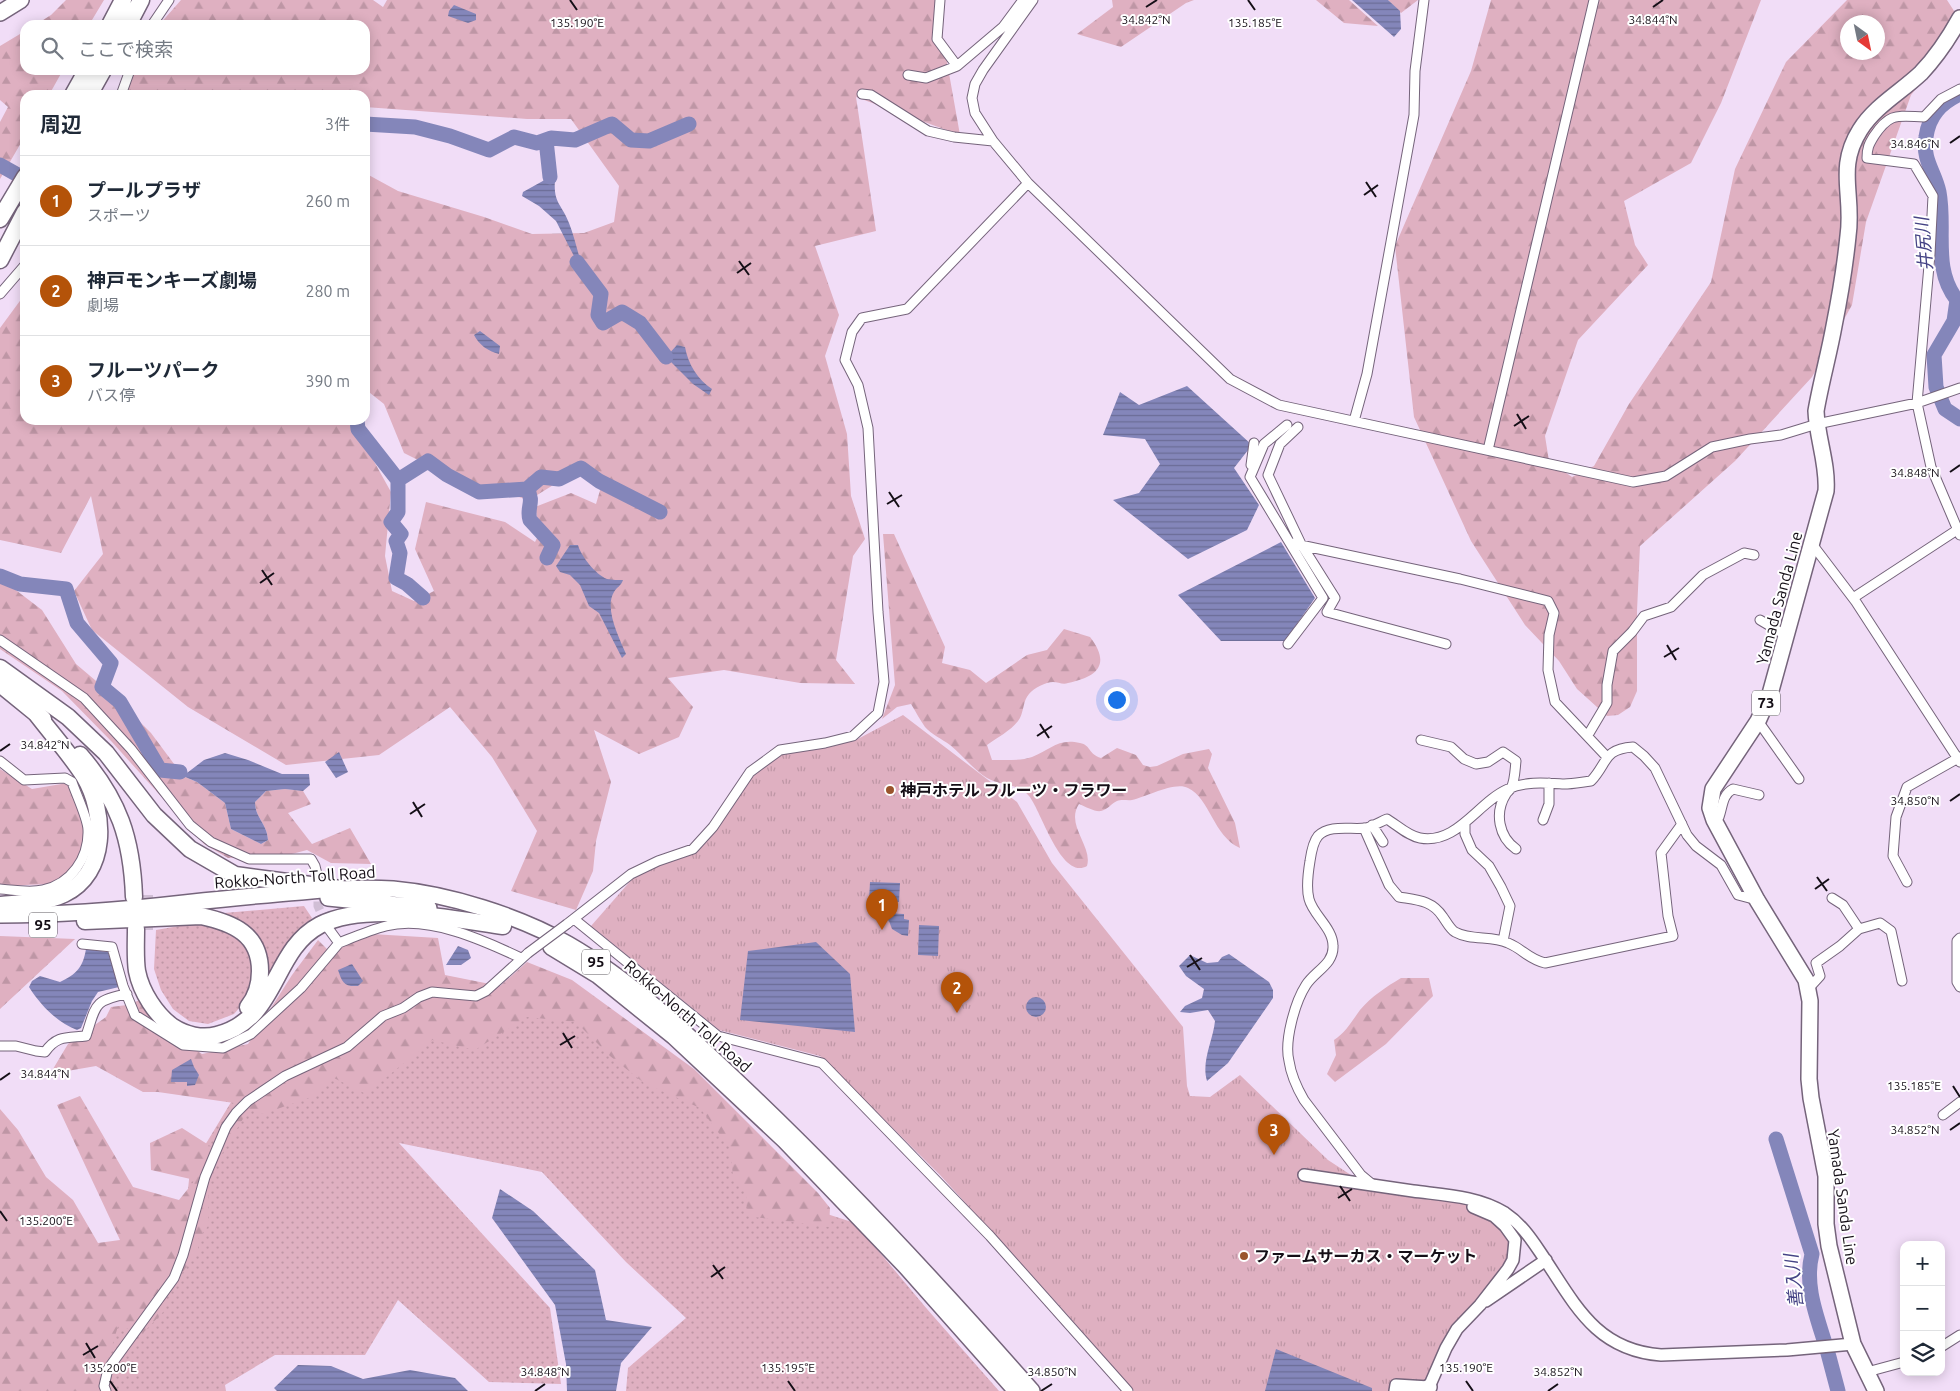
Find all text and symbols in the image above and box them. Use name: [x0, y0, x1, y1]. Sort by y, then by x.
text: 34.842°N: [1121, 13, 1171, 26]
text: 34.844°N: [1628, 13, 1678, 26]
north arrow: [1840, 15, 1885, 60]
text: 135.190°E: [550, 16, 604, 29]
text: 135.185°E: [1228, 16, 1282, 29]
search box: [20, 20, 370, 75]
icon: search: [38, 34, 66, 62]
text: ここで検索: [78, 38, 173, 60]
text: 周辺: [40, 112, 82, 136]
text: 3件: [325, 115, 350, 133]
text: 34.846°N: [1890, 137, 1940, 150]
text: プールプラザ: [87, 179, 201, 201]
text: 1: [51, 192, 61, 210]
text: 260 m: [305, 192, 350, 210]
text: スポーツ: [87, 206, 151, 224]
water label: 井尻川: [1911, 214, 1935, 272]
text: 神戸モンキーズ劇場: [87, 269, 257, 291]
text: 2: [51, 282, 61, 300]
text: 280 m: [305, 282, 350, 300]
text: 劇場: [87, 296, 119, 314]
text: フルーツパーク: [87, 359, 220, 381]
text: 3: [51, 372, 61, 390]
text: 390 m: [305, 372, 350, 390]
text: バス停: [87, 386, 135, 404]
text: 34.848°N: [1890, 466, 1940, 479]
street label: Yamada Sanda Line: [1753, 529, 1805, 667]
your location: [1104, 687, 1130, 713]
road number: 73: [1752, 690, 1780, 716]
text: 34.842°N: [20, 738, 70, 751]
place label: 神戸ホテル フルーツ・フラワー: [900, 781, 1127, 799]
marker: 神戸ホテル フルーツ・フラワー: [884, 784, 896, 796]
text: 34.850°N: [1890, 794, 1940, 807]
street label: Rokko-North Toll Road: [214, 862, 376, 892]
pin: 1: [866, 889, 898, 930]
road number: 95: [29, 912, 57, 938]
road number: 95: [582, 950, 610, 974]
street label: Rokko-North Toll Road: [621, 956, 755, 1076]
pin: 2: [941, 972, 973, 1013]
text: 34.844°N: [20, 1067, 70, 1080]
text: 135.185°E: [1887, 1079, 1941, 1092]
pin: 3: [1258, 1114, 1290, 1155]
text: 34.852°N: [1890, 1123, 1940, 1136]
street label: Yamada Sanda Line: [1825, 1128, 1861, 1266]
text: 135.200°E: [19, 1214, 73, 1227]
map controls: [1900, 1241, 1945, 1376]
button: +: [1900, 1241, 1945, 1286]
place label: ファームサーカス・マーケット: [1254, 1247, 1478, 1265]
marker: ファームサーカス・マーケット: [1238, 1250, 1250, 1262]
water label: 善入川: [1780, 1251, 1806, 1309]
button: −: [1900, 1286, 1945, 1331]
button: layers: [1900, 1331, 1945, 1376]
text: 135.200°E: [83, 1361, 137, 1374]
text: 135.195°E: [761, 1361, 815, 1374]
text: 135.190°E: [1439, 1361, 1493, 1374]
text: 34.848°N: [520, 1365, 570, 1378]
text: 34.850°N: [1027, 1365, 1077, 1378]
text: 34.852°N: [1533, 1365, 1583, 1378]

